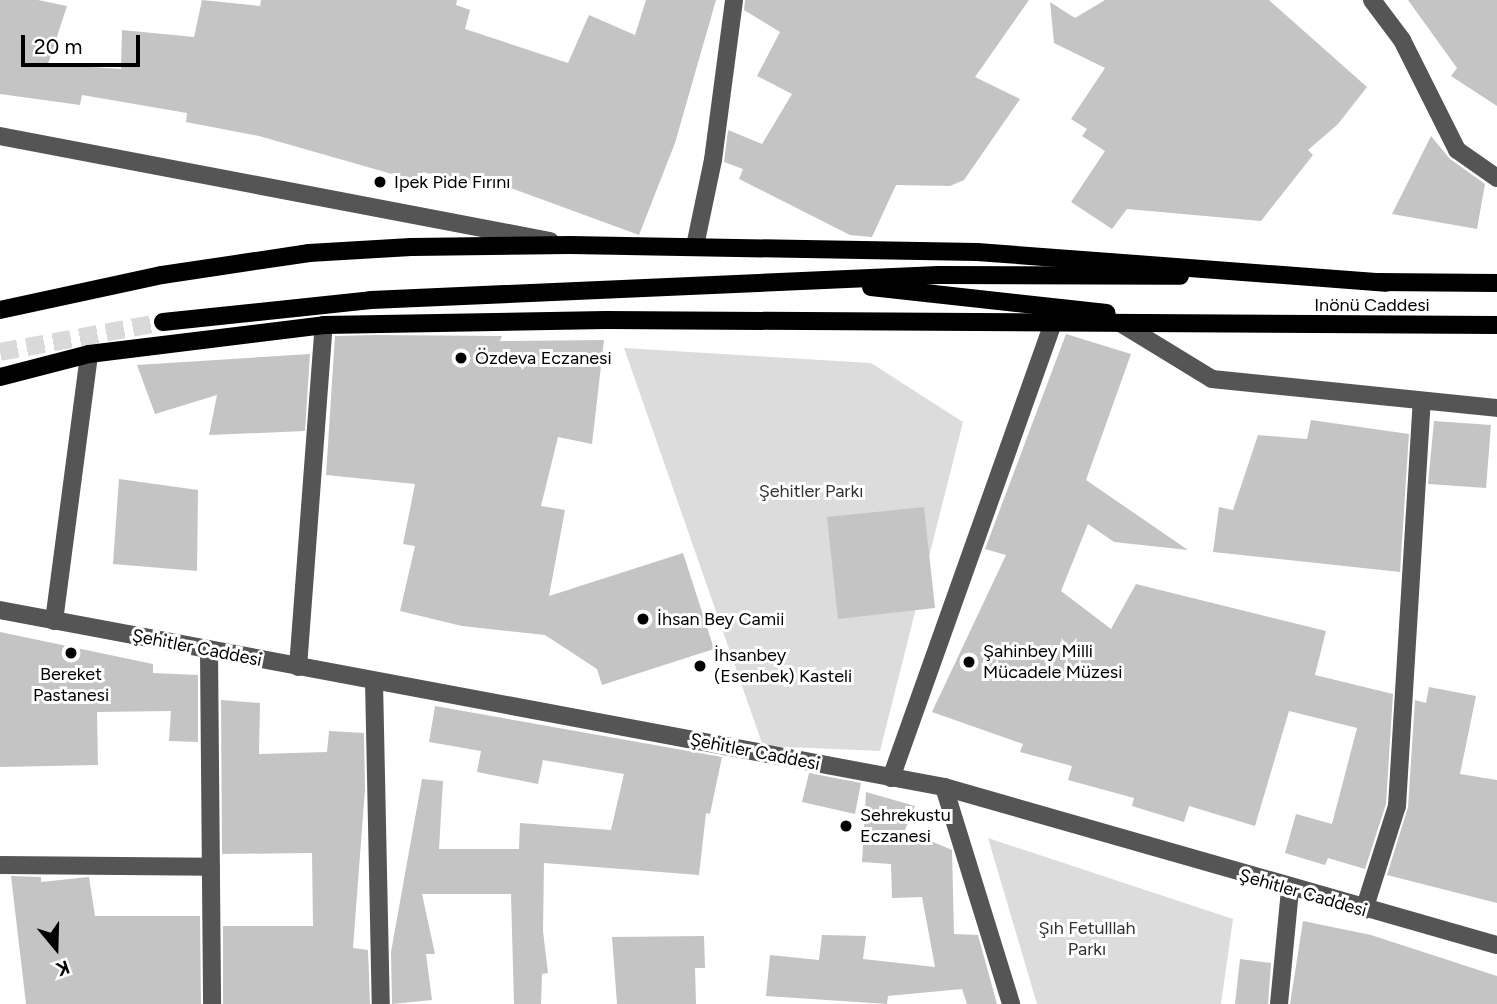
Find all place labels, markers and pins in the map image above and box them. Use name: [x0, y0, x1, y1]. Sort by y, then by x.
place label: Ipek Pide Fırını: [394, 171, 510, 193]
marker: Ipek Pide Fırını: [372, 174, 388, 190]
place label: Özdeva Eczanesi: [475, 347, 612, 369]
marker: Özdeva Eczanesi: [453, 350, 469, 366]
place label: İhsan Bey Camii: [657, 608, 784, 630]
marker: İhsan Bey Camii: [635, 611, 651, 627]
place label: Şahinbey Milli Mücadele Müzesi: [983, 641, 1122, 684]
marker: Bereket Pastanesi: [63, 645, 79, 661]
place label: İhsanbey (Esenbek) Kasteli: [714, 645, 852, 688]
marker: Şahinbey Milli Mücadele Müzesi: [961, 654, 977, 670]
marker: İhsanbey (Esenbek) Kasteli: [692, 658, 708, 674]
place label: Bereket Pastanesi: [33, 664, 109, 706]
place label: Sehrekustu Eczanesi: [860, 805, 951, 848]
marker: Sehrekustu Eczanesi: [838, 818, 854, 834]

